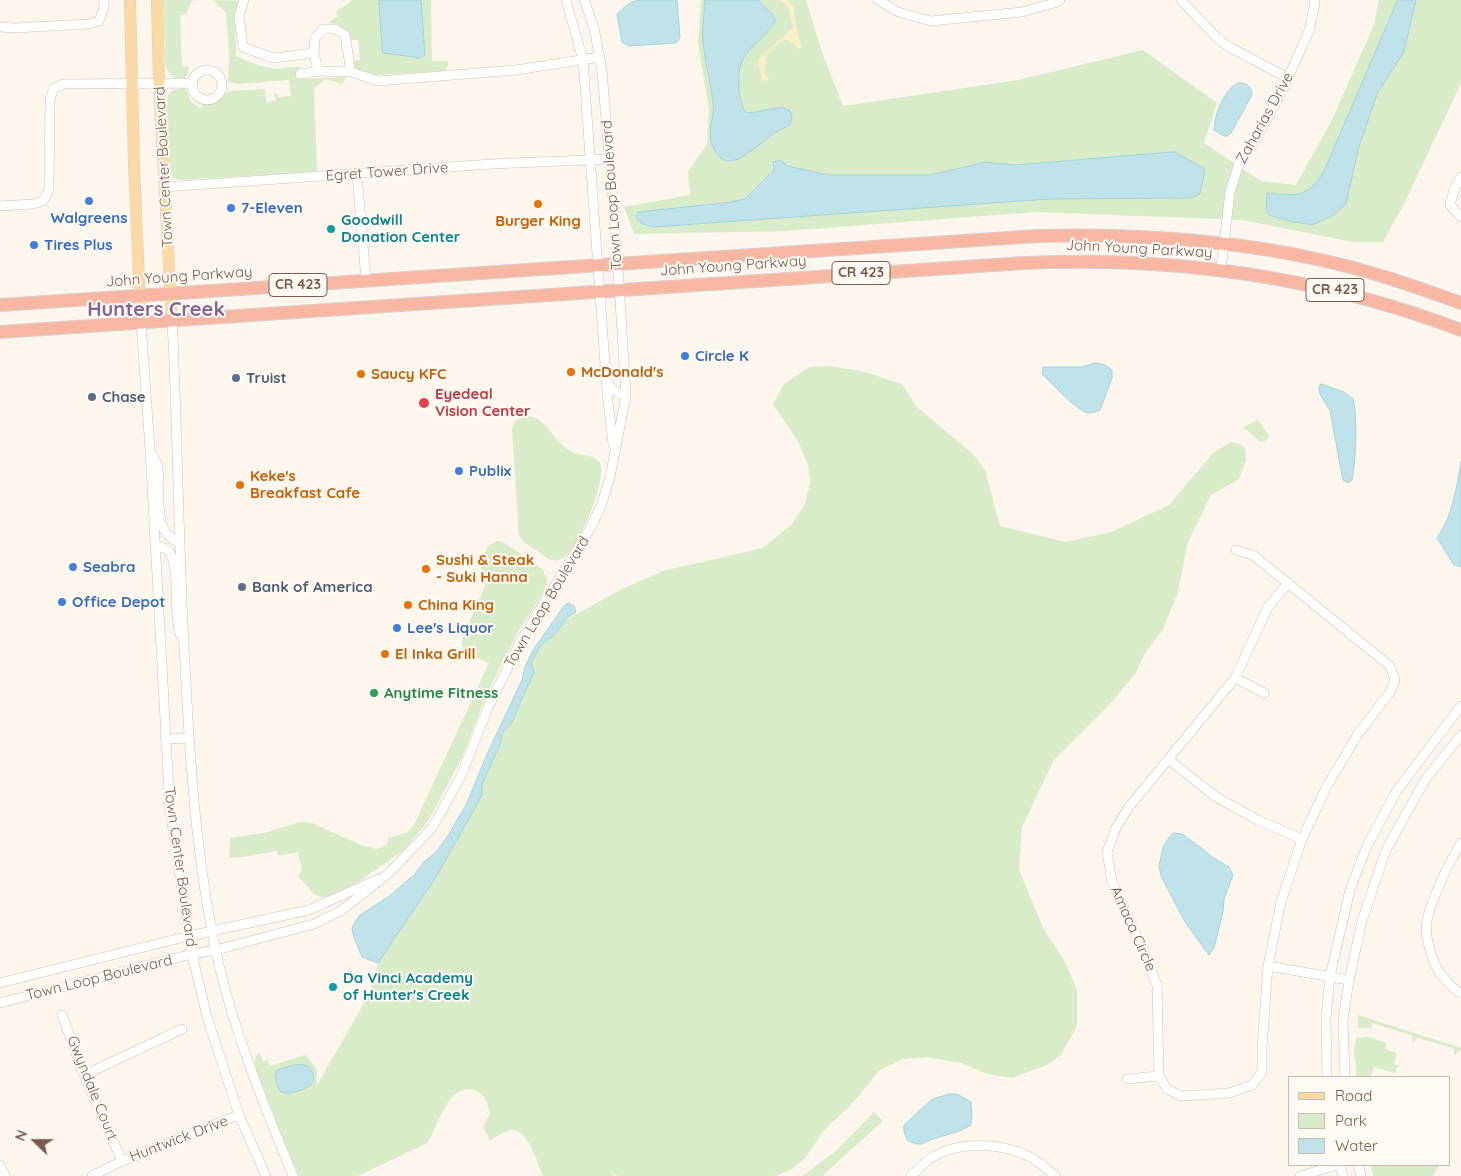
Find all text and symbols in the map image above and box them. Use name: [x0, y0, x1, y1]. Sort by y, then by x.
street label: Zaharias Drive: [1232, 69, 1298, 167]
street label: Town Center Boulevard: [151, 86, 177, 248]
street label: Town Loop Boulevard: [598, 119, 626, 271]
street label: Egret Tower Drive: [325, 159, 449, 185]
marker: Walgreens: [83, 195, 95, 207]
marker: Burger King: [532, 198, 544, 210]
place label: 7-Eleven: [241, 199, 303, 217]
marker: 7-Eleven: [225, 202, 237, 214]
place label: Walgreens: [51, 209, 127, 227]
place label: Goodwill Donation Center: [341, 211, 460, 246]
place label: Burger King: [495, 212, 581, 230]
marker: Goodwill Donation Center: [325, 223, 337, 235]
place label: Tires Plus: [44, 236, 112, 254]
street label: John Young Parkway: [1065, 236, 1213, 262]
marker: Tires Plus: [28, 239, 40, 251]
street label: John Young Parkway: [659, 252, 807, 280]
road number: CR 423: [832, 262, 890, 284]
street label: John Young Parkway: [105, 263, 253, 291]
road number: CR 423: [269, 274, 327, 296]
road number: CR 423: [1306, 278, 1364, 302]
district label: Hunters Creek: [87, 298, 225, 322]
place label: Circle K: [695, 347, 749, 365]
marker: Circle K: [679, 350, 691, 362]
place label: McDonald's: [581, 363, 663, 381]
place label: Saucy KFC: [371, 365, 446, 383]
marker: McDonald's: [565, 366, 577, 378]
marker: Saucy KFC: [355, 368, 367, 380]
place label: Truist: [246, 369, 287, 387]
marker: Truist: [230, 372, 242, 384]
place label: Eyedeal Vision Center: [435, 385, 531, 420]
place label: Chase: [102, 388, 146, 406]
marker: Chase: [86, 391, 98, 403]
marker: Eyedeal Vision Center: [417, 396, 431, 410]
place label: Publix: [469, 462, 511, 480]
marker: Publix: [453, 465, 465, 477]
place label: Keke's Breakfast Cafe: [250, 467, 360, 502]
marker: Keke's Breakfast Cafe: [234, 479, 246, 491]
street label: Town Loop Boulevard: [501, 533, 593, 671]
place label: Sushi & Steak - Suki Hanna: [436, 551, 534, 586]
place label: Seabra: [83, 558, 135, 576]
marker: Seabra: [67, 561, 79, 573]
marker: Sushi & Steak - Suki Hanna: [420, 563, 432, 575]
place label: Bank of America: [252, 578, 373, 596]
marker: Bank of America: [236, 581, 248, 593]
place label: Office Depot: [72, 593, 165, 611]
marker: Office Depot: [56, 596, 68, 608]
place label: China King: [418, 596, 494, 614]
marker: China King: [402, 599, 414, 611]
place label: Lee's Liquor: [407, 619, 494, 637]
marker: Lee's Liquor: [391, 622, 403, 634]
place label: El Inka Grill: [395, 645, 476, 663]
marker: El Inka Grill: [379, 648, 391, 660]
place label: Anytime Fitness: [384, 684, 498, 702]
marker: Anytime Fitness: [368, 687, 380, 699]
street label: Town Center Boulevard: [160, 786, 200, 948]
street label: Amaca Circle: [1106, 884, 1160, 974]
street label: Town Loop Boulevard: [24, 951, 174, 1005]
place label: Da Vinci Academy of Hunter's Creek: [343, 969, 473, 1004]
marker: Da Vinci Academy of Hunter's Creek: [327, 981, 339, 993]
street label: Gwyndale Court: [63, 1033, 121, 1143]
legend: [1288, 1076, 1451, 1166]
text: Road: [1335, 1086, 1372, 1105]
text: Park: [1335, 1111, 1367, 1130]
street label: Huntwick Drive: [127, 1112, 231, 1166]
north arrow: [10, 1116, 60, 1166]
text: N: [11, 1127, 31, 1144]
text: Water: [1335, 1136, 1378, 1155]

